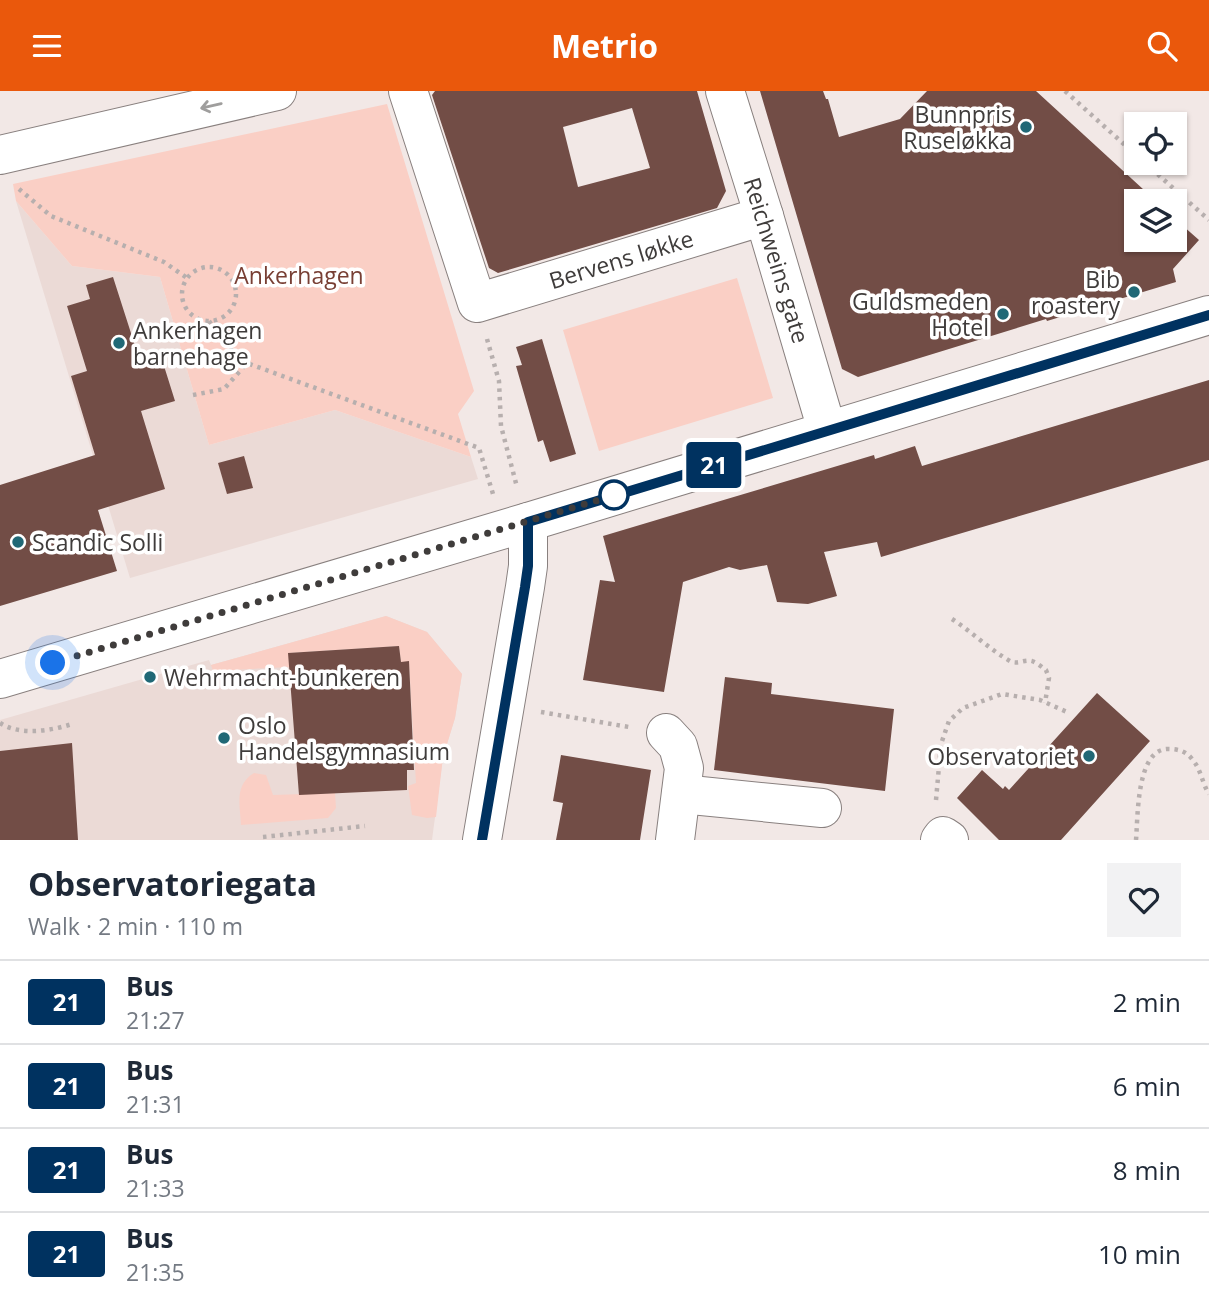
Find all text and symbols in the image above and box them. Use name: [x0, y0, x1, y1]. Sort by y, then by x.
text: Metrio: [551, 24, 658, 67]
icon: menu: [28, 27, 66, 65]
icon: search: [1143, 27, 1181, 65]
place label: Bunnpris Ruseløkka: [903, 98, 1012, 156]
one-way arrow: [200, 101, 222, 114]
map controls: [1124, 112, 1187, 252]
button: locate: [1124, 112, 1187, 175]
marker: Bunnpris Ruseløkka: [1018, 119, 1034, 135]
street label: Reichweins gate: [737, 173, 817, 347]
button: layers: [1124, 189, 1187, 252]
street label: Bervens løkke: [545, 222, 697, 296]
park label: Ankerhagen: [234, 259, 364, 291]
place label: Bib roastery: [1031, 263, 1120, 321]
marker: Bib roastery: [1126, 284, 1142, 300]
place label: Guldsmeden Hotel: [852, 285, 989, 343]
marker: Guldsmeden Hotel: [995, 306, 1011, 322]
place label: Ankerhagen barnehage: [133, 314, 262, 372]
marker: Ankerhagen barnehage: [111, 335, 127, 351]
line badge: 21: [682, 442, 746, 488]
text: 21: [700, 448, 728, 481]
unlabelled marker: [599, 480, 629, 510]
place label: Scandic Solli: [32, 526, 163, 558]
marker: Scandic Solli: [10, 534, 26, 550]
your location: [35, 645, 70, 680]
place label: Wehrmacht-bunkeren: [164, 661, 400, 693]
marker: Wehrmacht-bunkeren: [142, 669, 158, 685]
place label: Oslo Handelsgymnasium: [238, 709, 450, 767]
marker: Oslo Handelsgymnasium: [216, 730, 232, 746]
place label: Observatoriet: [927, 740, 1075, 772]
marker: Observatoriet: [1081, 748, 1097, 764]
text: Observatoriegata: [28, 861, 317, 906]
button: heart: [1107, 863, 1181, 937]
text: Walk · 2 min · 110 m: [28, 910, 243, 942]
text: Bus: [126, 968, 173, 1004]
text: 2 min: [1113, 984, 1181, 1020]
text: 21: [53, 985, 80, 1018]
text: 21:27: [126, 1004, 185, 1036]
text: Bus: [126, 1052, 173, 1088]
text: 6 min: [1113, 1068, 1181, 1104]
text: 21: [53, 1069, 80, 1102]
text: 21:31: [126, 1088, 185, 1120]
text: Bus: [126, 1136, 173, 1172]
text: 8 min: [1113, 1152, 1181, 1188]
text: 21: [53, 1153, 80, 1186]
text: 21:33: [126, 1172, 185, 1204]
text: Bus: [126, 1220, 173, 1256]
text: 10 min: [1098, 1236, 1181, 1272]
text: 21: [53, 1237, 80, 1270]
text: 21:35: [126, 1256, 185, 1288]

